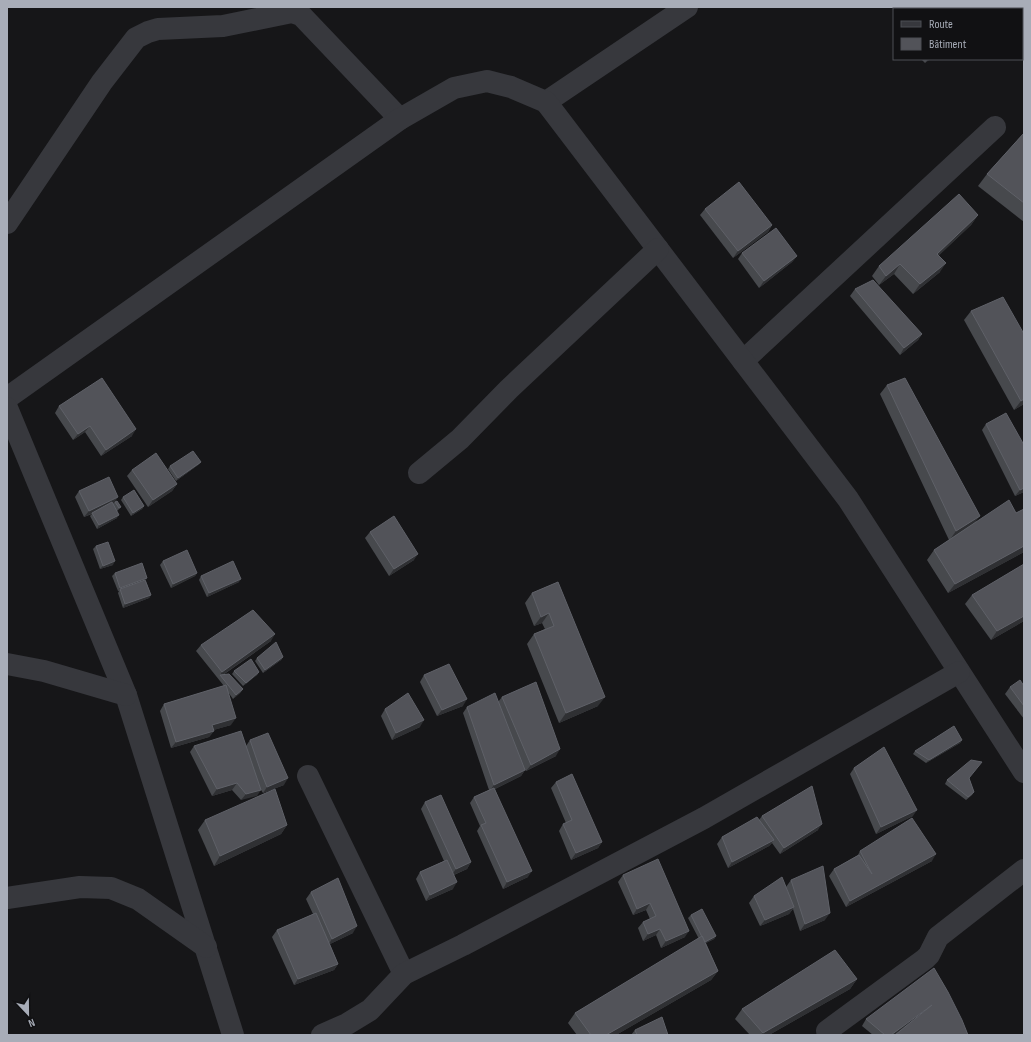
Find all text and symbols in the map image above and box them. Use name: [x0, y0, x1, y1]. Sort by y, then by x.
legend: [893, 8, 1023, 60]
text: Route: [929, 17, 953, 32]
text: Bâtiment: [929, 37, 967, 52]
north arrow: [8, 994, 48, 1034]
text: N: [26, 1016, 37, 1030]

